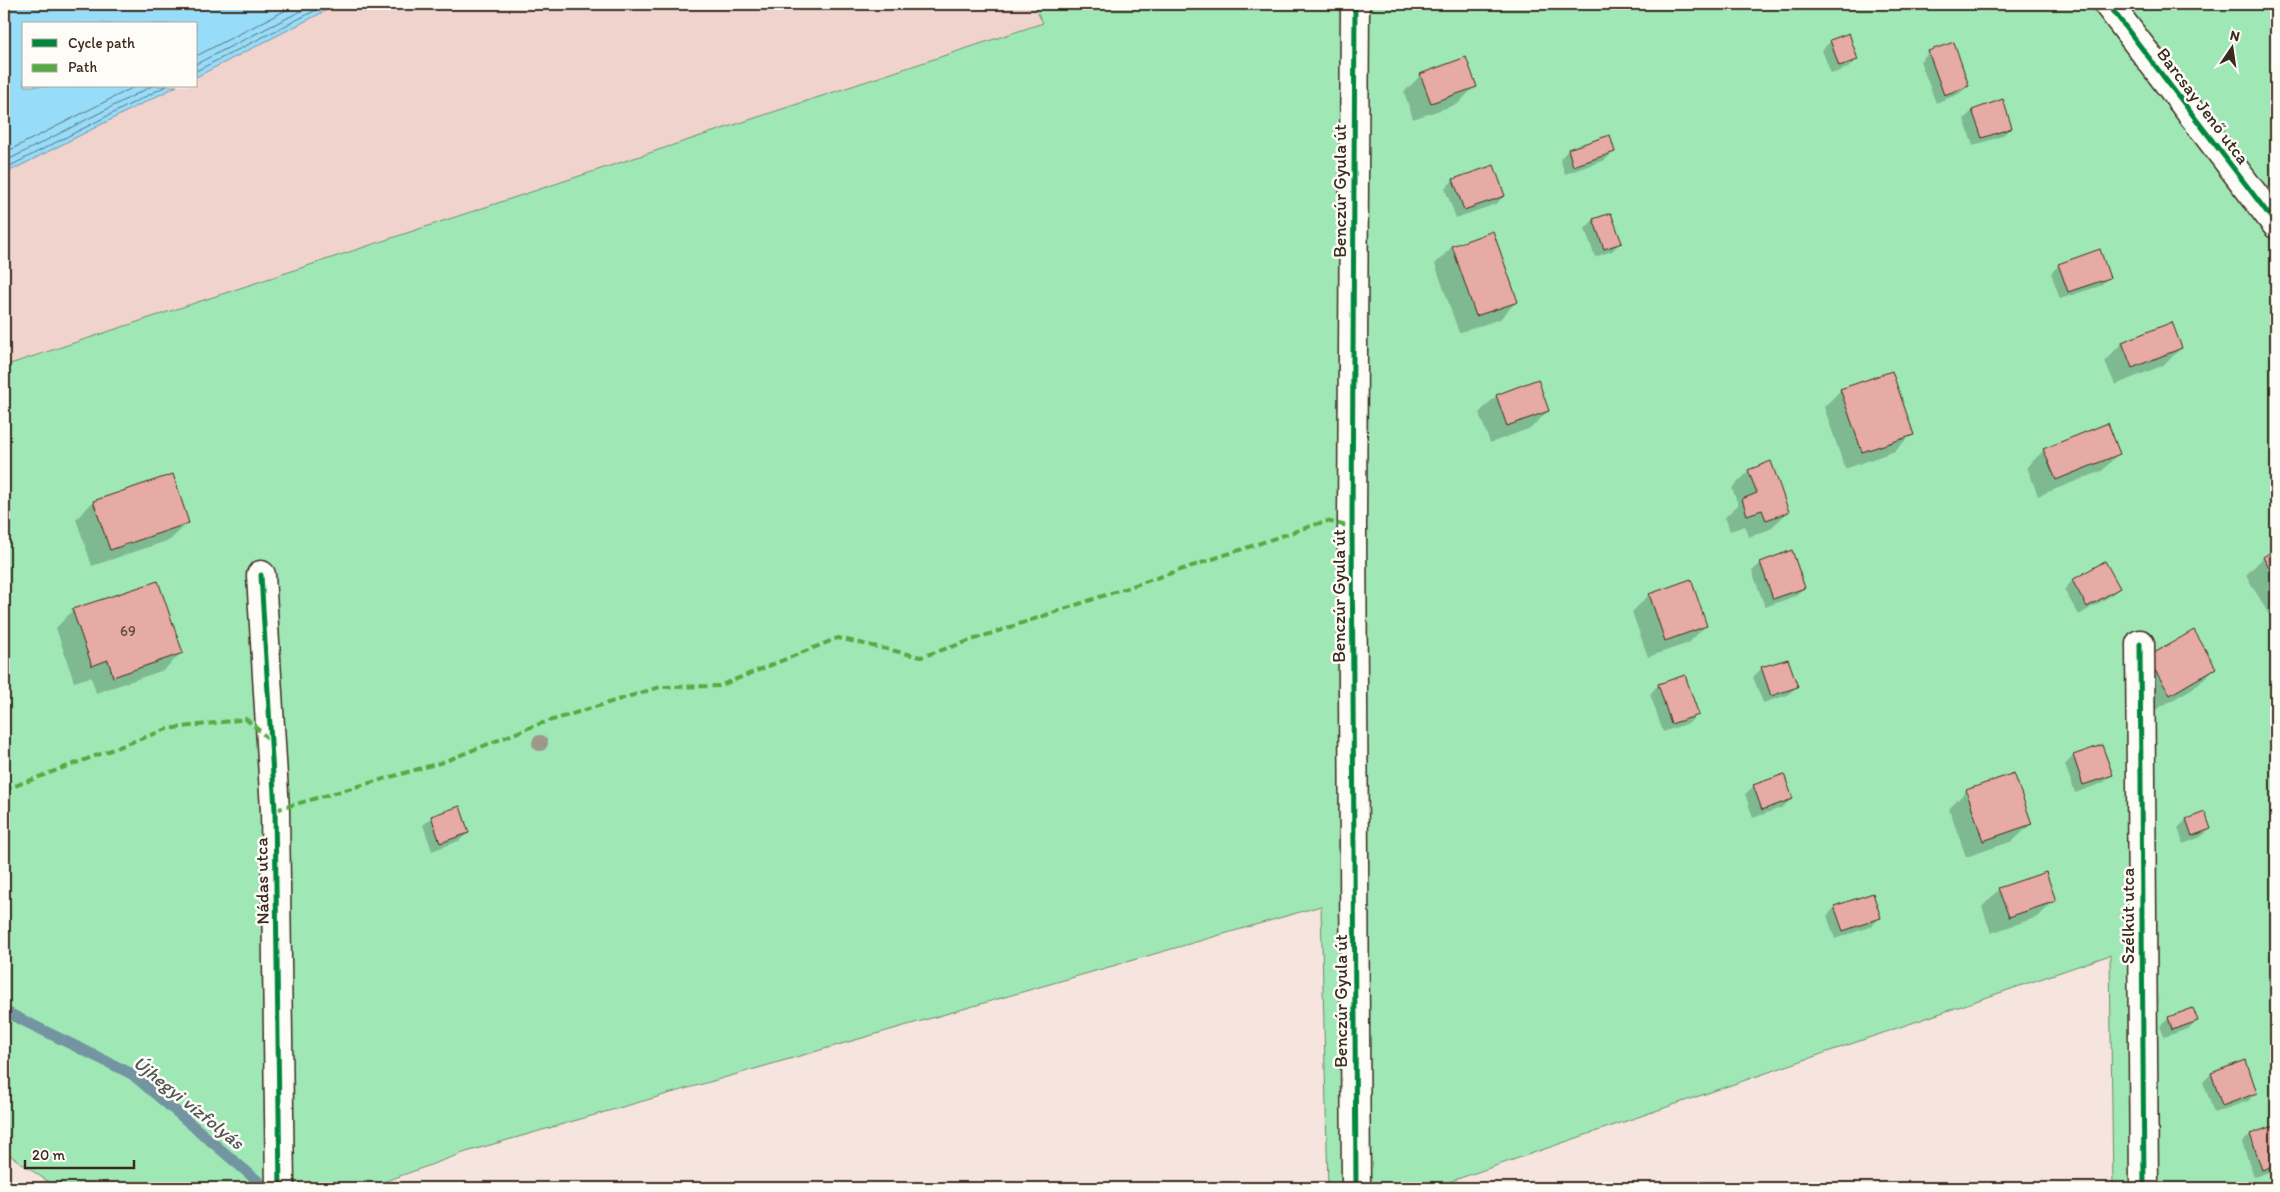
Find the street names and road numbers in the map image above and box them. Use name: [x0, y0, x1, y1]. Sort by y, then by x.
street label: Barcsay Jenő utca: [2152, 43, 2254, 169]
street label: Benczúr Gyula út: [1329, 124, 1351, 258]
street label: Benczúr Gyula út: [1328, 529, 1350, 663]
street label: Nádas utca: [250, 837, 274, 925]
street label: Szélkút utca: [2117, 868, 2139, 964]
street label: Benczúr Gyula út: [1330, 934, 1352, 1068]

